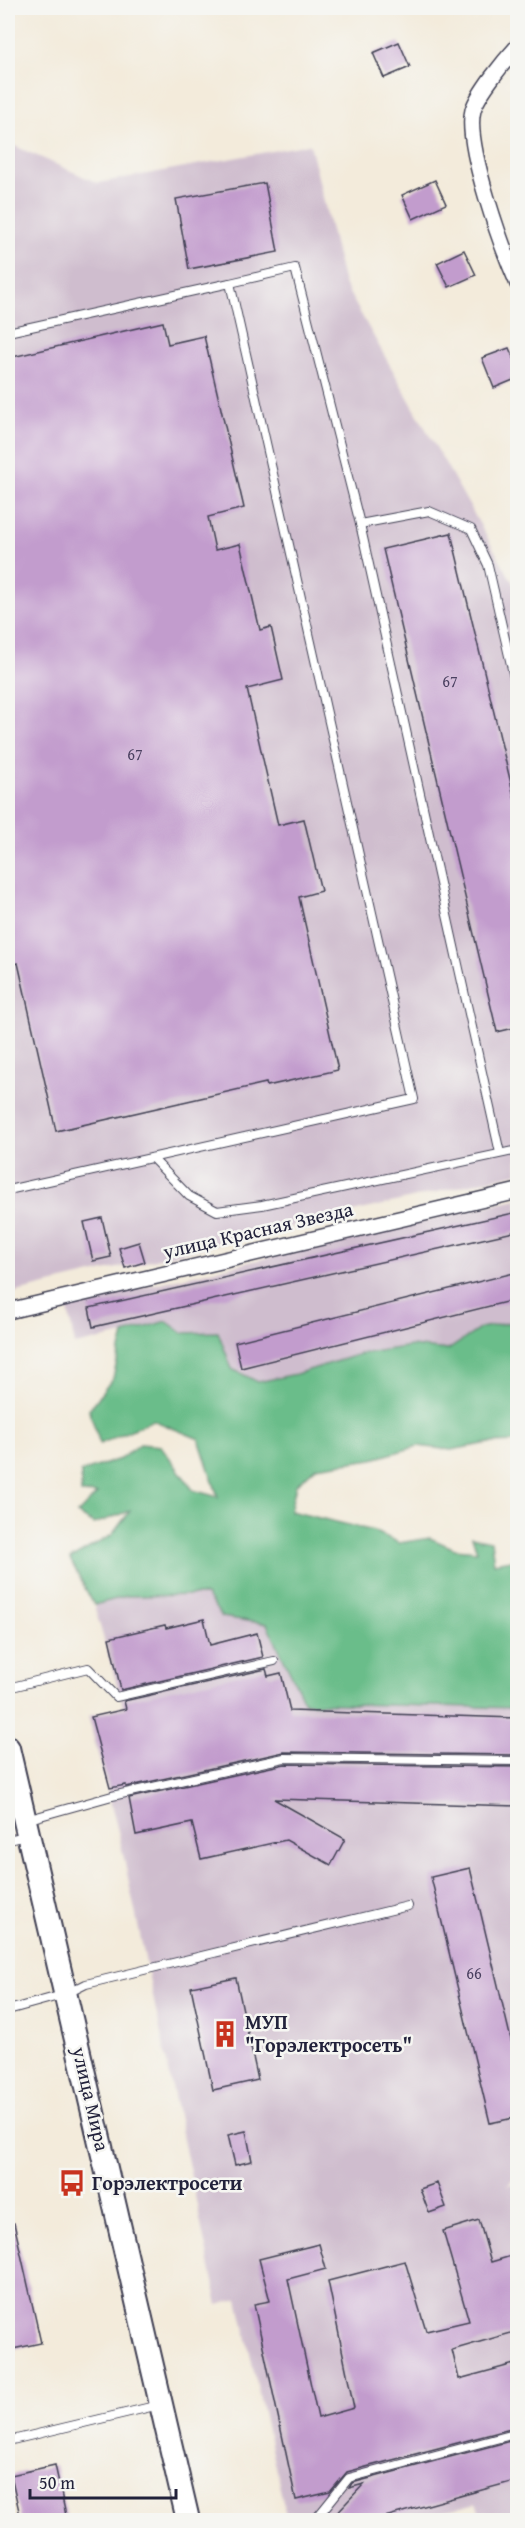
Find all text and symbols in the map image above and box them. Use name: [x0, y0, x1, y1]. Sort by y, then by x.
house number: 67: [442, 669, 458, 693]
house number: 67: [127, 742, 143, 766]
street label: улица Красная Звезда: [159, 1193, 356, 1266]
house number: 66: [466, 1961, 482, 1985]
place label: МУП "Горэлектросеть": [245, 2007, 412, 2059]
building icon: МУП "Горэлектросеть": [210, 2019, 240, 2049]
street label: улица Мира: [65, 2043, 118, 2154]
bus stop icon: Горэлектросети: [57, 2168, 87, 2198]
place label: Горэлектросети: [92, 2168, 243, 2197]
scale bar: [30, 2462, 176, 2500]
text: 50 m: [39, 2469, 75, 2496]

